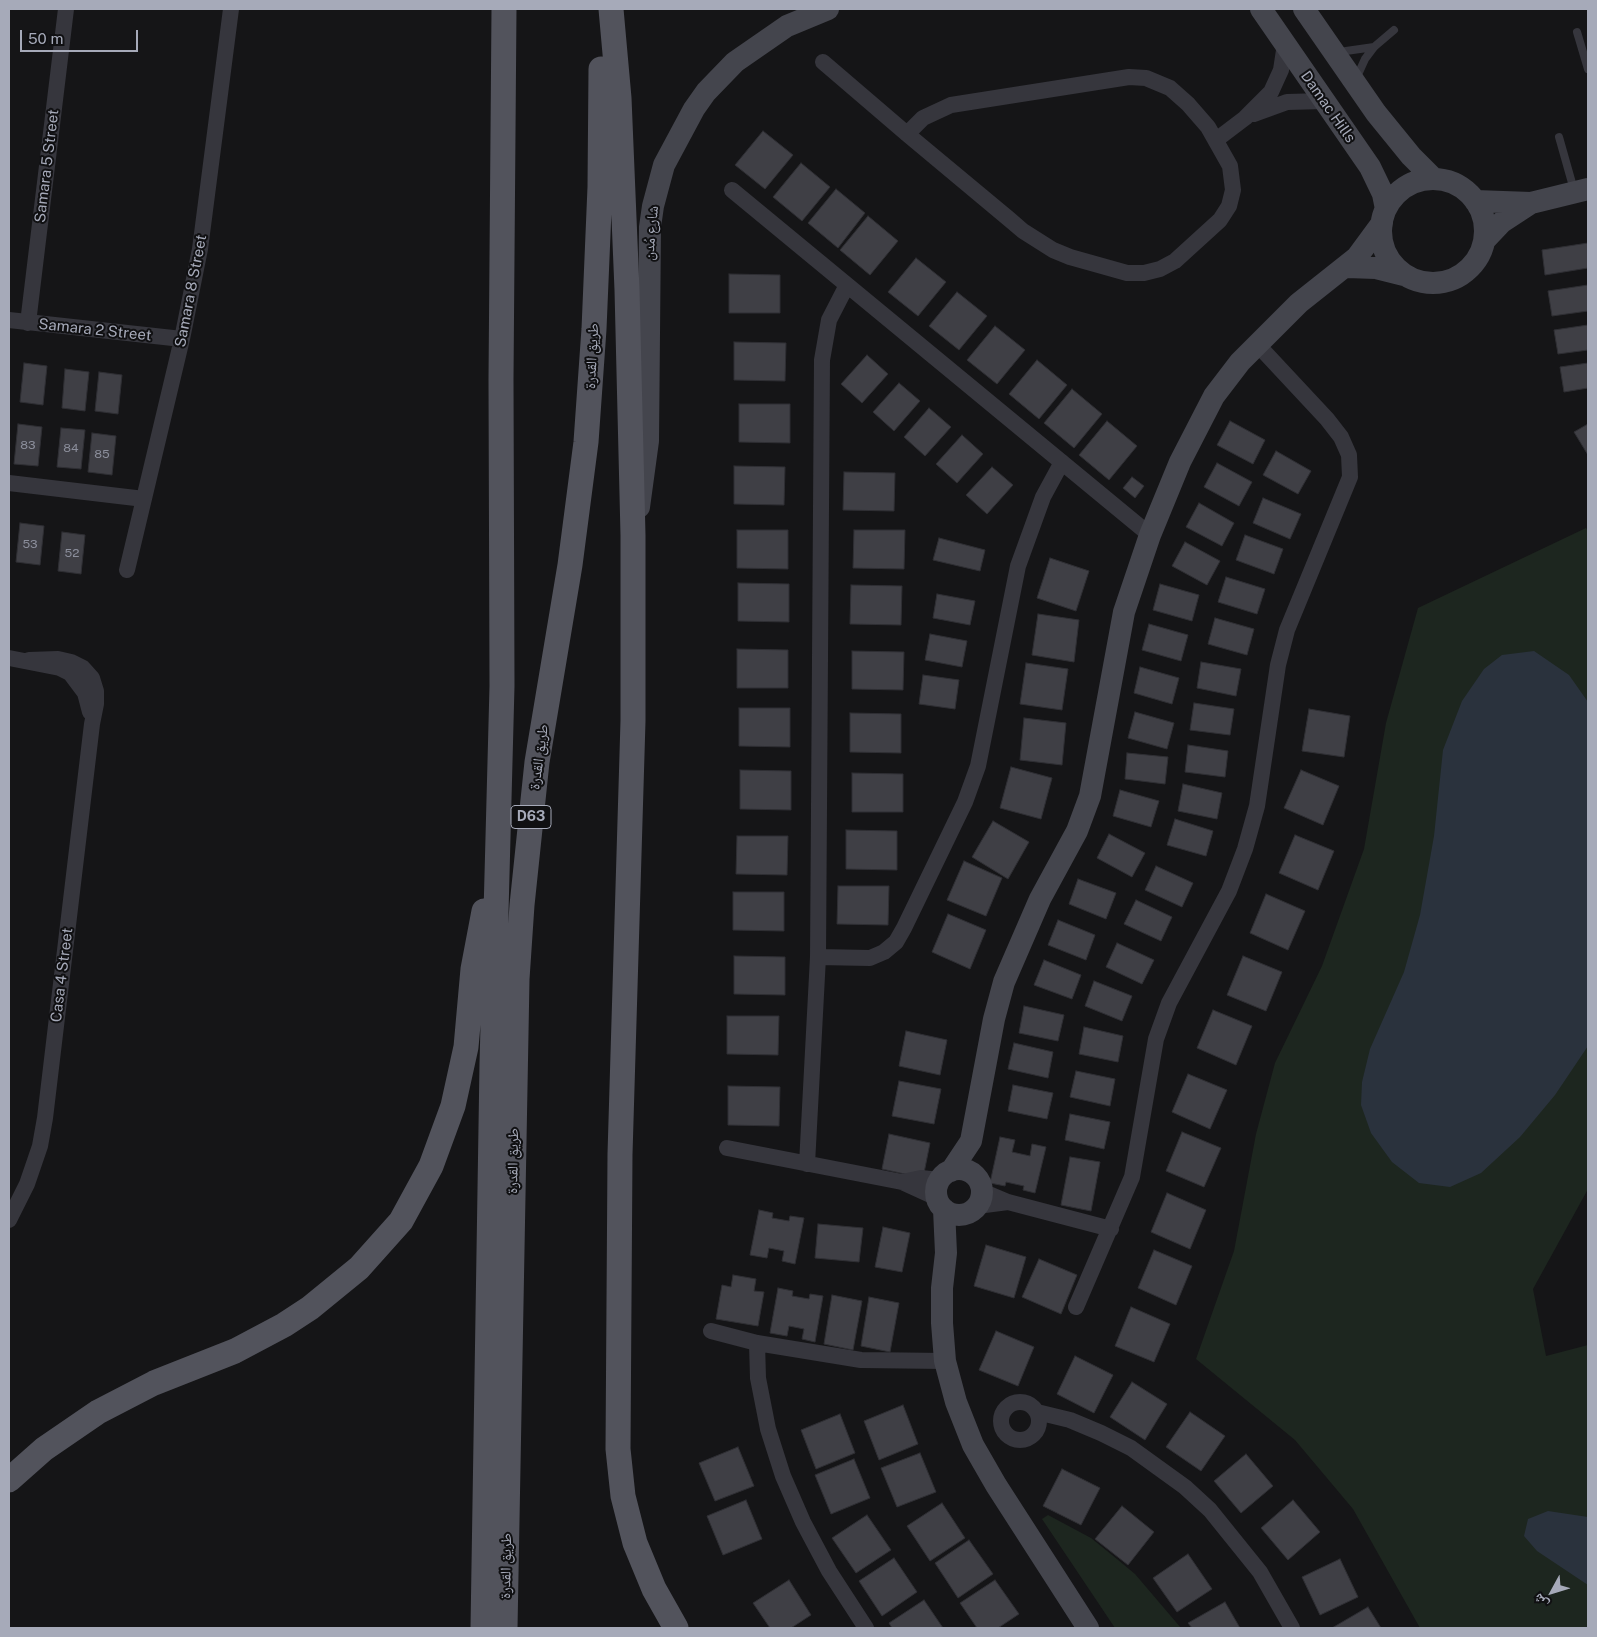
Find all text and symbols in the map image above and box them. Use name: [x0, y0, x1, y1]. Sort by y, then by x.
scale bar: [22, 20, 140, 52]
text: 50 m: [28, 30, 63, 47]
street label: Damac Hills: [1297, 68, 1359, 146]
street label: Samara 5 Street: [31, 108, 63, 224]
street label: شارع مُدن: [640, 205, 662, 261]
street label: Samara 8 Street: [171, 233, 211, 349]
street label: Samara 2 Street: [38, 315, 152, 345]
street label: طريق القدرة: [581, 323, 603, 389]
house number: 83: [20, 438, 36, 452]
house number: 84: [63, 441, 79, 455]
house number: 85: [94, 447, 110, 461]
house number: 53: [22, 537, 38, 551]
house number: 52: [65, 546, 79, 560]
street label: طريق القدرة: [525, 723, 553, 791]
road number: D63: [511, 806, 551, 829]
street label: Casa 4 Street: [47, 927, 77, 1023]
street label: طريق القدرة: [503, 1128, 523, 1194]
street label: طريق القدرة: [496, 1533, 516, 1599]
north arrow: [1527, 1567, 1577, 1617]
text: ش: [1529, 1591, 1551, 1612]

